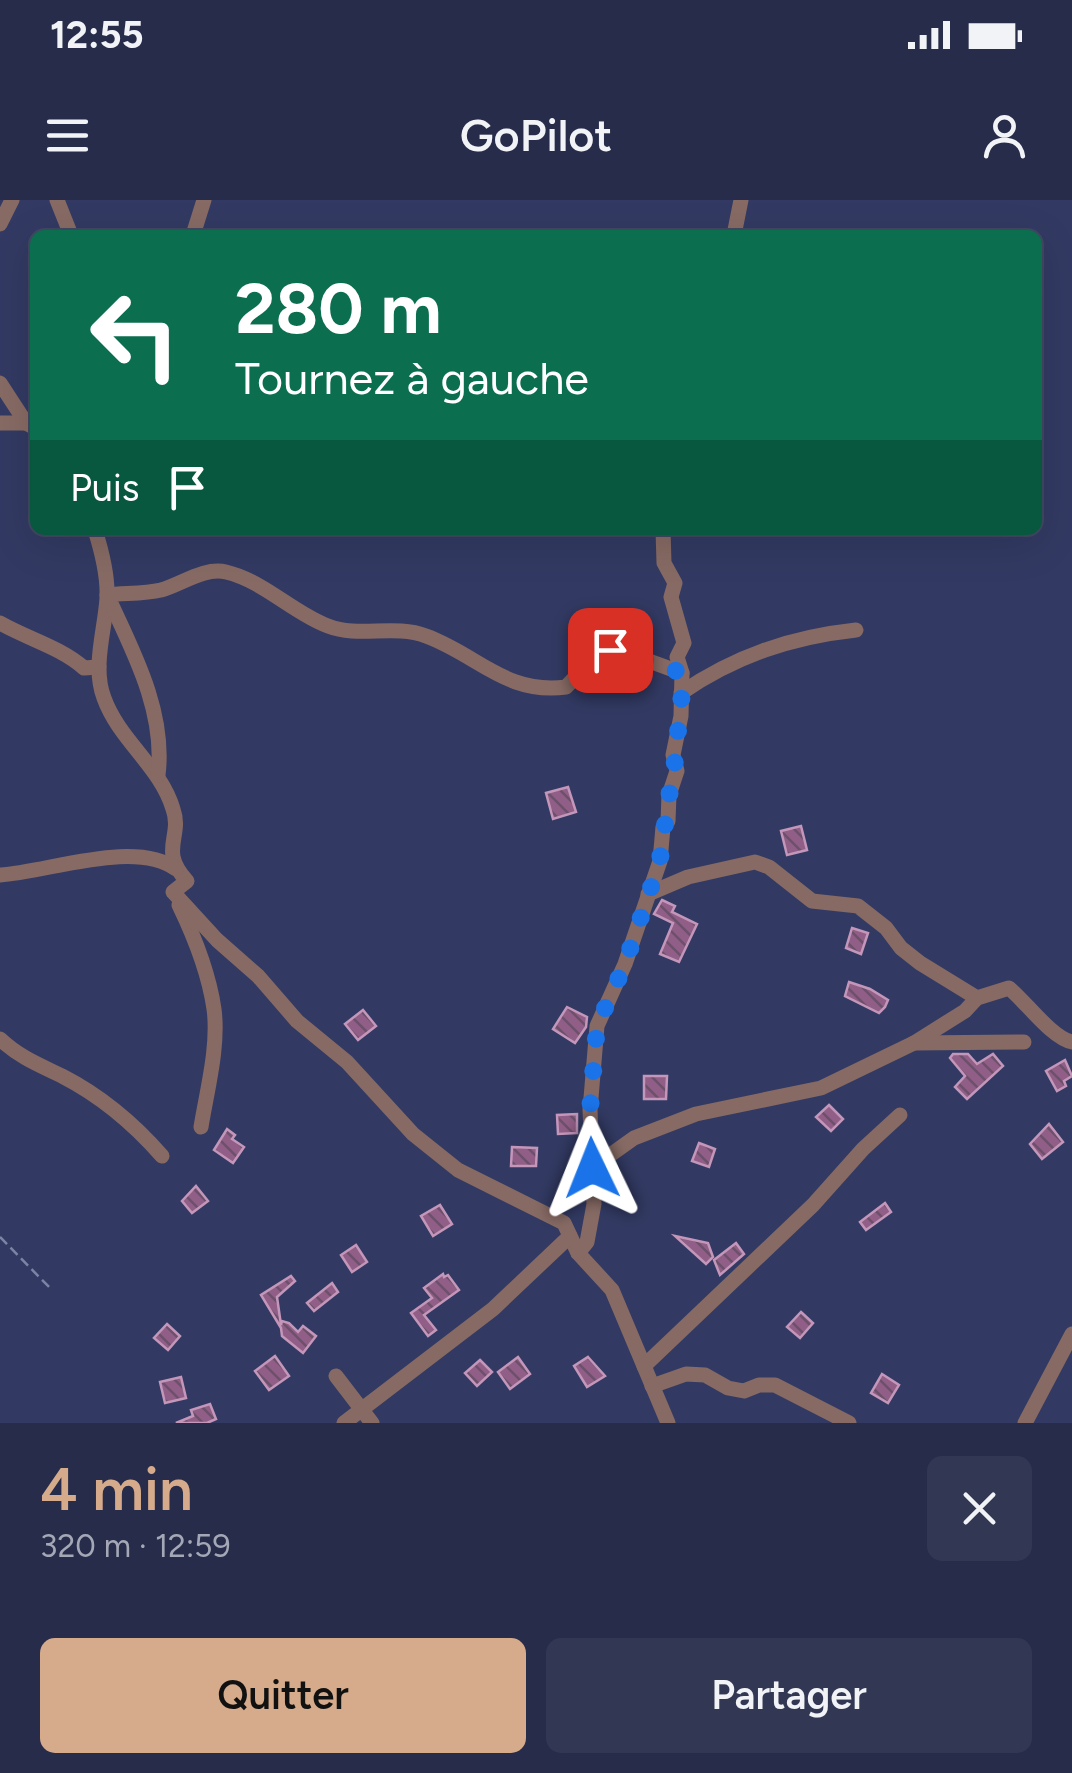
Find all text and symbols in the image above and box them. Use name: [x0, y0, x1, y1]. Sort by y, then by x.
text: 12:55: [50, 12, 144, 58]
icon: menu: [40, 108, 95, 163]
text: GoPilot: [460, 108, 612, 162]
icon: person: [977, 108, 1032, 163]
text: 280 m: [235, 266, 441, 351]
icon: left: [70, 270, 200, 400]
text: Tournez à gauche: [235, 351, 589, 405]
icon: arrive: [160, 460, 215, 515]
text: Puis: [70, 465, 140, 511]
pin: [568, 608, 653, 693]
icon: arrive: [583, 623, 638, 678]
position arrow: [540, 1116, 644, 1220]
text: 4 min: [40, 1453, 193, 1525]
button: close: [927, 1456, 1032, 1561]
text: 320 m · 12:59: [40, 1527, 231, 1565]
button: Quitter: [40, 1638, 526, 1753]
button: Partager: [546, 1638, 1032, 1753]

